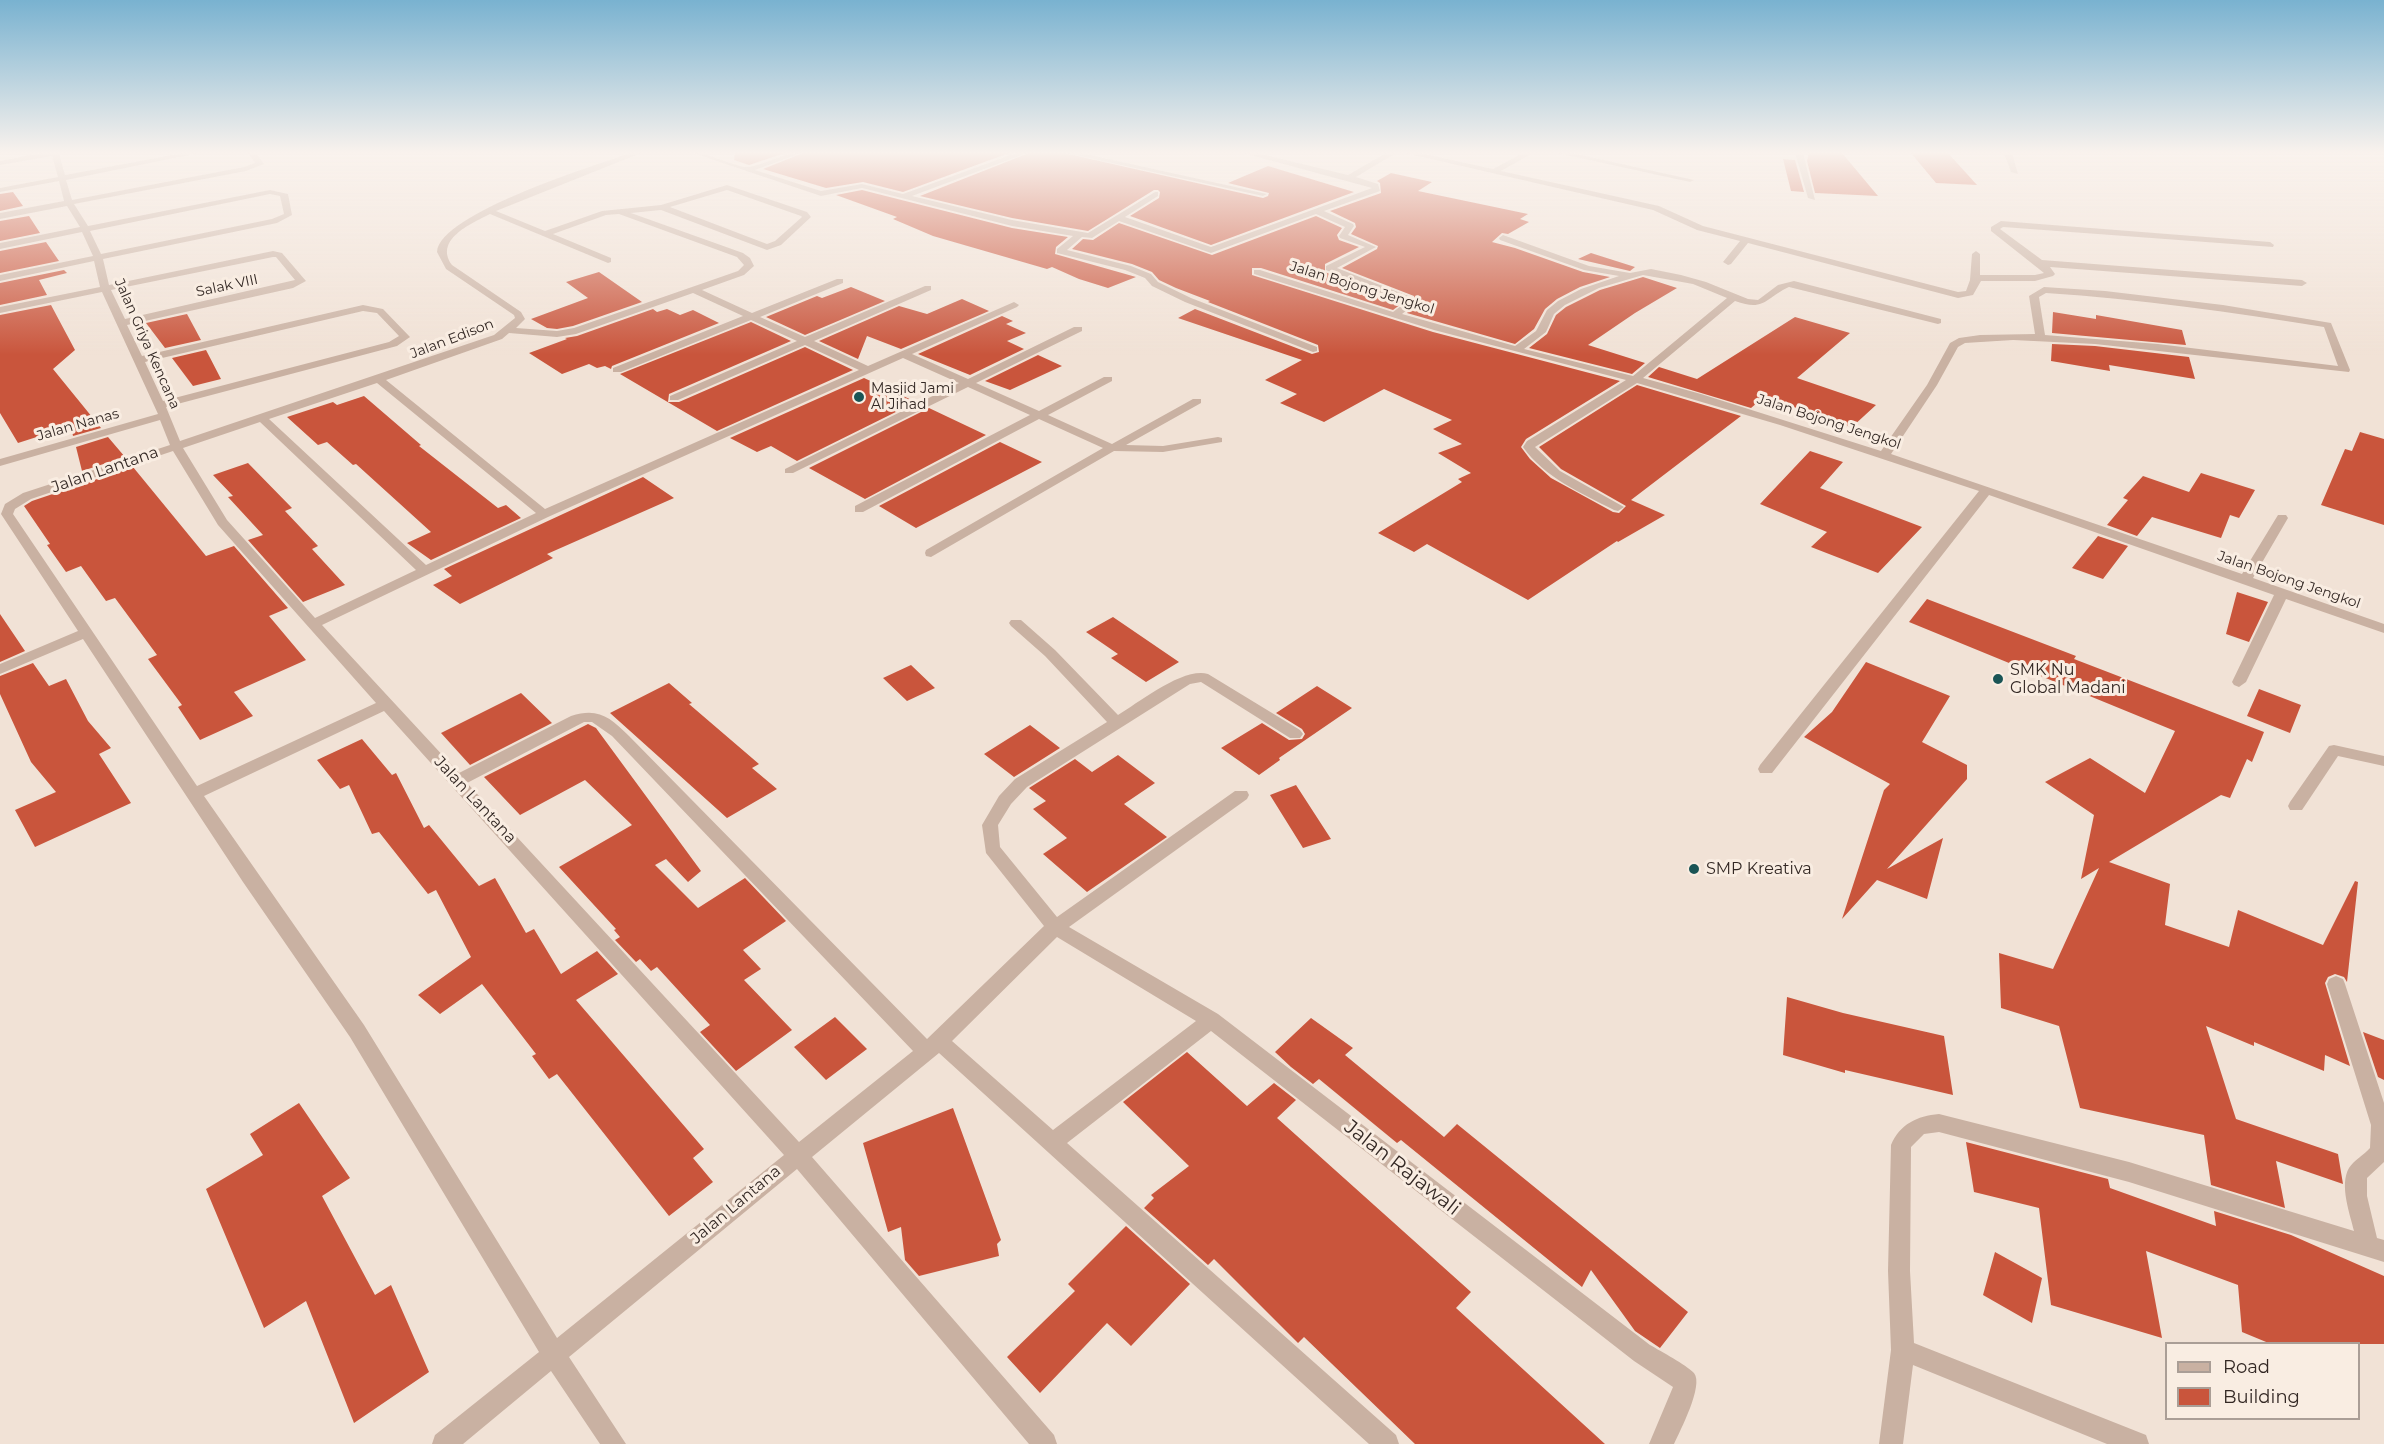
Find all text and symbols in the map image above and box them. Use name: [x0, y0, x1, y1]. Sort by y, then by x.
street label: Jalan Bojong Jengkol: [1288, 258, 1436, 318]
street label: Salak VIII: [194, 271, 260, 301]
street label: Jalan Griya Kencana: [111, 276, 183, 412]
street label: Jalan Edison: [408, 315, 496, 363]
place label: Masjid Jami Al Jihad: [871, 381, 954, 413]
marker: Masjid Jami Al Jihad: [852, 390, 866, 404]
street label: Jalan Bojong Jengkol: [1755, 391, 1903, 453]
street label: Jalan Nanas: [35, 405, 121, 445]
street label: Jalan Lantana: [49, 443, 161, 497]
street label: Jalan Bojong Jengkol: [2215, 548, 2363, 612]
place label: SMK Nu Global Madani: [2010, 660, 2126, 698]
marker: SMK Nu Global Madani: [1991, 672, 2005, 686]
street label: Jalan Lantana: [430, 753, 520, 847]
place label: SMP Kreativa: [1706, 859, 1812, 879]
marker: SMP Kreativa: [1687, 862, 1701, 876]
street label: Jalan Rajawali: [1339, 1115, 1465, 1221]
street label: Jalan Lantana: [687, 1162, 785, 1248]
legend: [2165, 1342, 2360, 1420]
text: Road: [2223, 1356, 2270, 1378]
text: Building: [2223, 1386, 2300, 1408]

